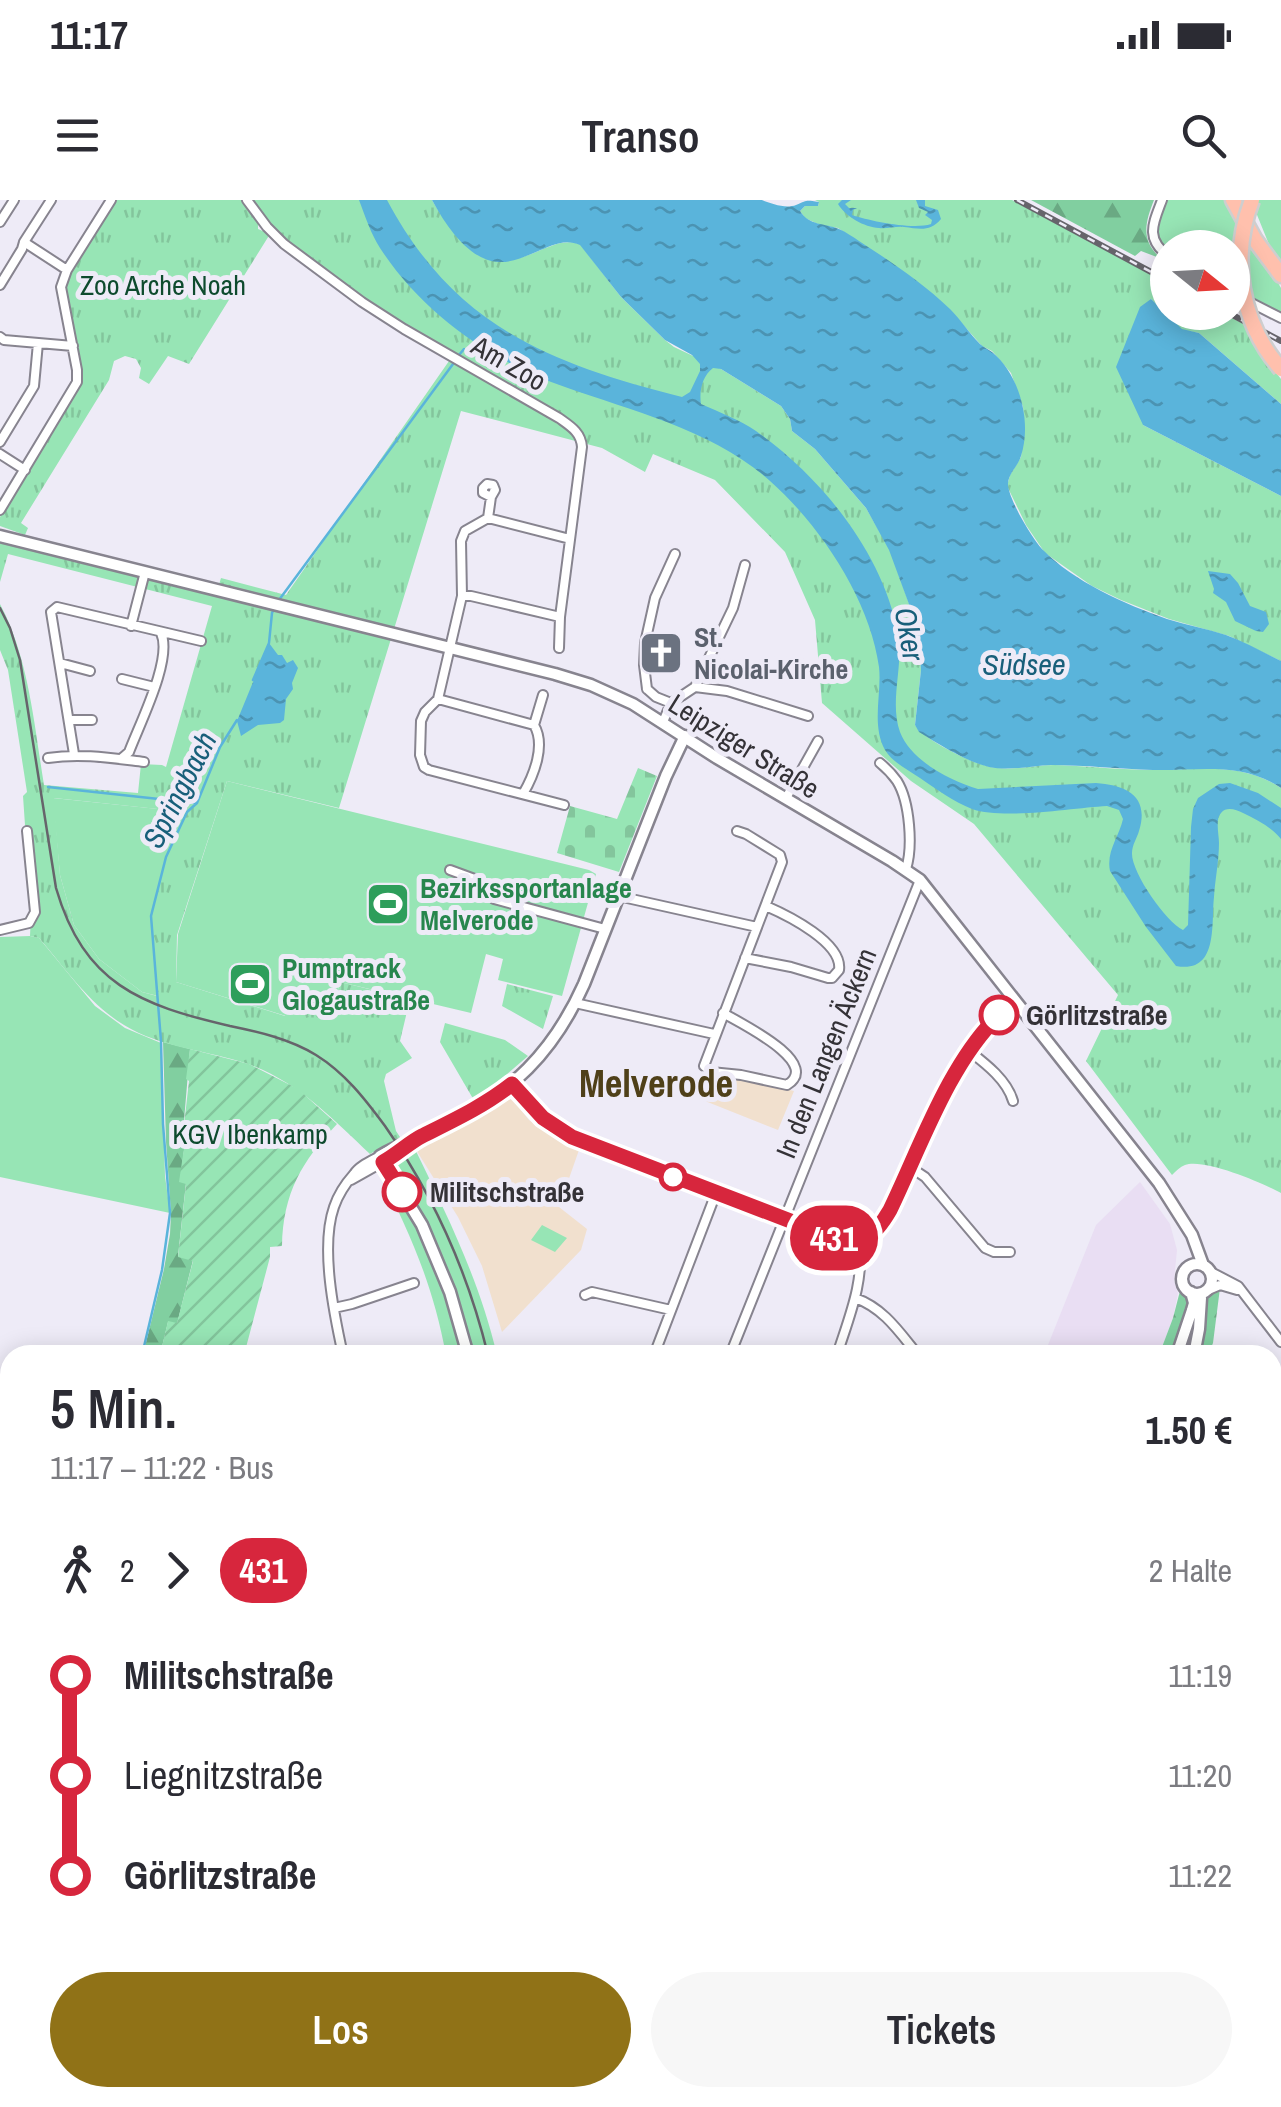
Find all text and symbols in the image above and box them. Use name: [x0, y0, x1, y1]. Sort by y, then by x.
text: 11:17: [50, 10, 128, 61]
text: Transo: [581, 105, 700, 166]
icon: menu: [50, 108, 105, 163]
icon: search: [1176, 108, 1231, 163]
north arrow: [1150, 230, 1250, 330]
map controls: [1150, 230, 1250, 330]
park label: Zoo Arche Noah: [80, 266, 246, 304]
street label: Am Zoo: [464, 326, 553, 400]
water label: Oker: [886, 604, 934, 664]
place label: St. Nicolai-Kirche: [694, 618, 848, 688]
church icon: St. Nicolai-Kirche: [638, 630, 684, 676]
water label: Südsee: [982, 644, 1066, 684]
street label: Leipziger Straße: [661, 685, 827, 807]
water label: Springbach: [133, 724, 225, 855]
place label: Bezirkssportanlage Melverode: [420, 869, 632, 939]
sports icon: Bezirkssportanlage Melverode: [365, 881, 411, 927]
street label: In den Langen Äckern: [767, 942, 885, 1164]
place label: Pumptrack Glogaustraße: [282, 949, 430, 1019]
sports icon: Pumptrack Glogaustraße: [227, 961, 273, 1007]
marker: Görlitzstraße: [980, 996, 1018, 1034]
place label: Görlitzstraße: [1026, 996, 1168, 1034]
district label: Melverode: [579, 1058, 733, 1109]
park label: KGV Ibenkamp: [172, 1115, 328, 1153]
unlabelled marker: [660, 1164, 686, 1190]
marker: Militschstraße: [383, 1173, 421, 1211]
place label: Militschstraße: [430, 1173, 584, 1211]
line badge: 431: [776, 1206, 892, 1270]
text: 431: [810, 1215, 858, 1262]
text: 5 Min.: [50, 1371, 177, 1445]
text: 1.50 €: [1145, 1405, 1232, 1456]
text: 11:17 – 11:22 · Bus: [50, 1446, 274, 1489]
icon: walk: [50, 1543, 105, 1598]
icon: forward: [150, 1543, 205, 1598]
text: 431: [240, 1547, 287, 1594]
text: 2: [120, 1549, 135, 1592]
text: 2 Halte: [1149, 1549, 1232, 1592]
text: Militschstraße: [124, 1650, 334, 1701]
text: 11:19: [1168, 1654, 1232, 1697]
text: Liegnitzstraße: [124, 1750, 323, 1801]
text: 11:20: [1168, 1754, 1232, 1797]
text: Görlitzstraße: [124, 1850, 316, 1901]
text: 11:22: [1168, 1854, 1232, 1897]
button: Los: [50, 1972, 631, 2087]
button: Tickets: [651, 1972, 1232, 2087]

